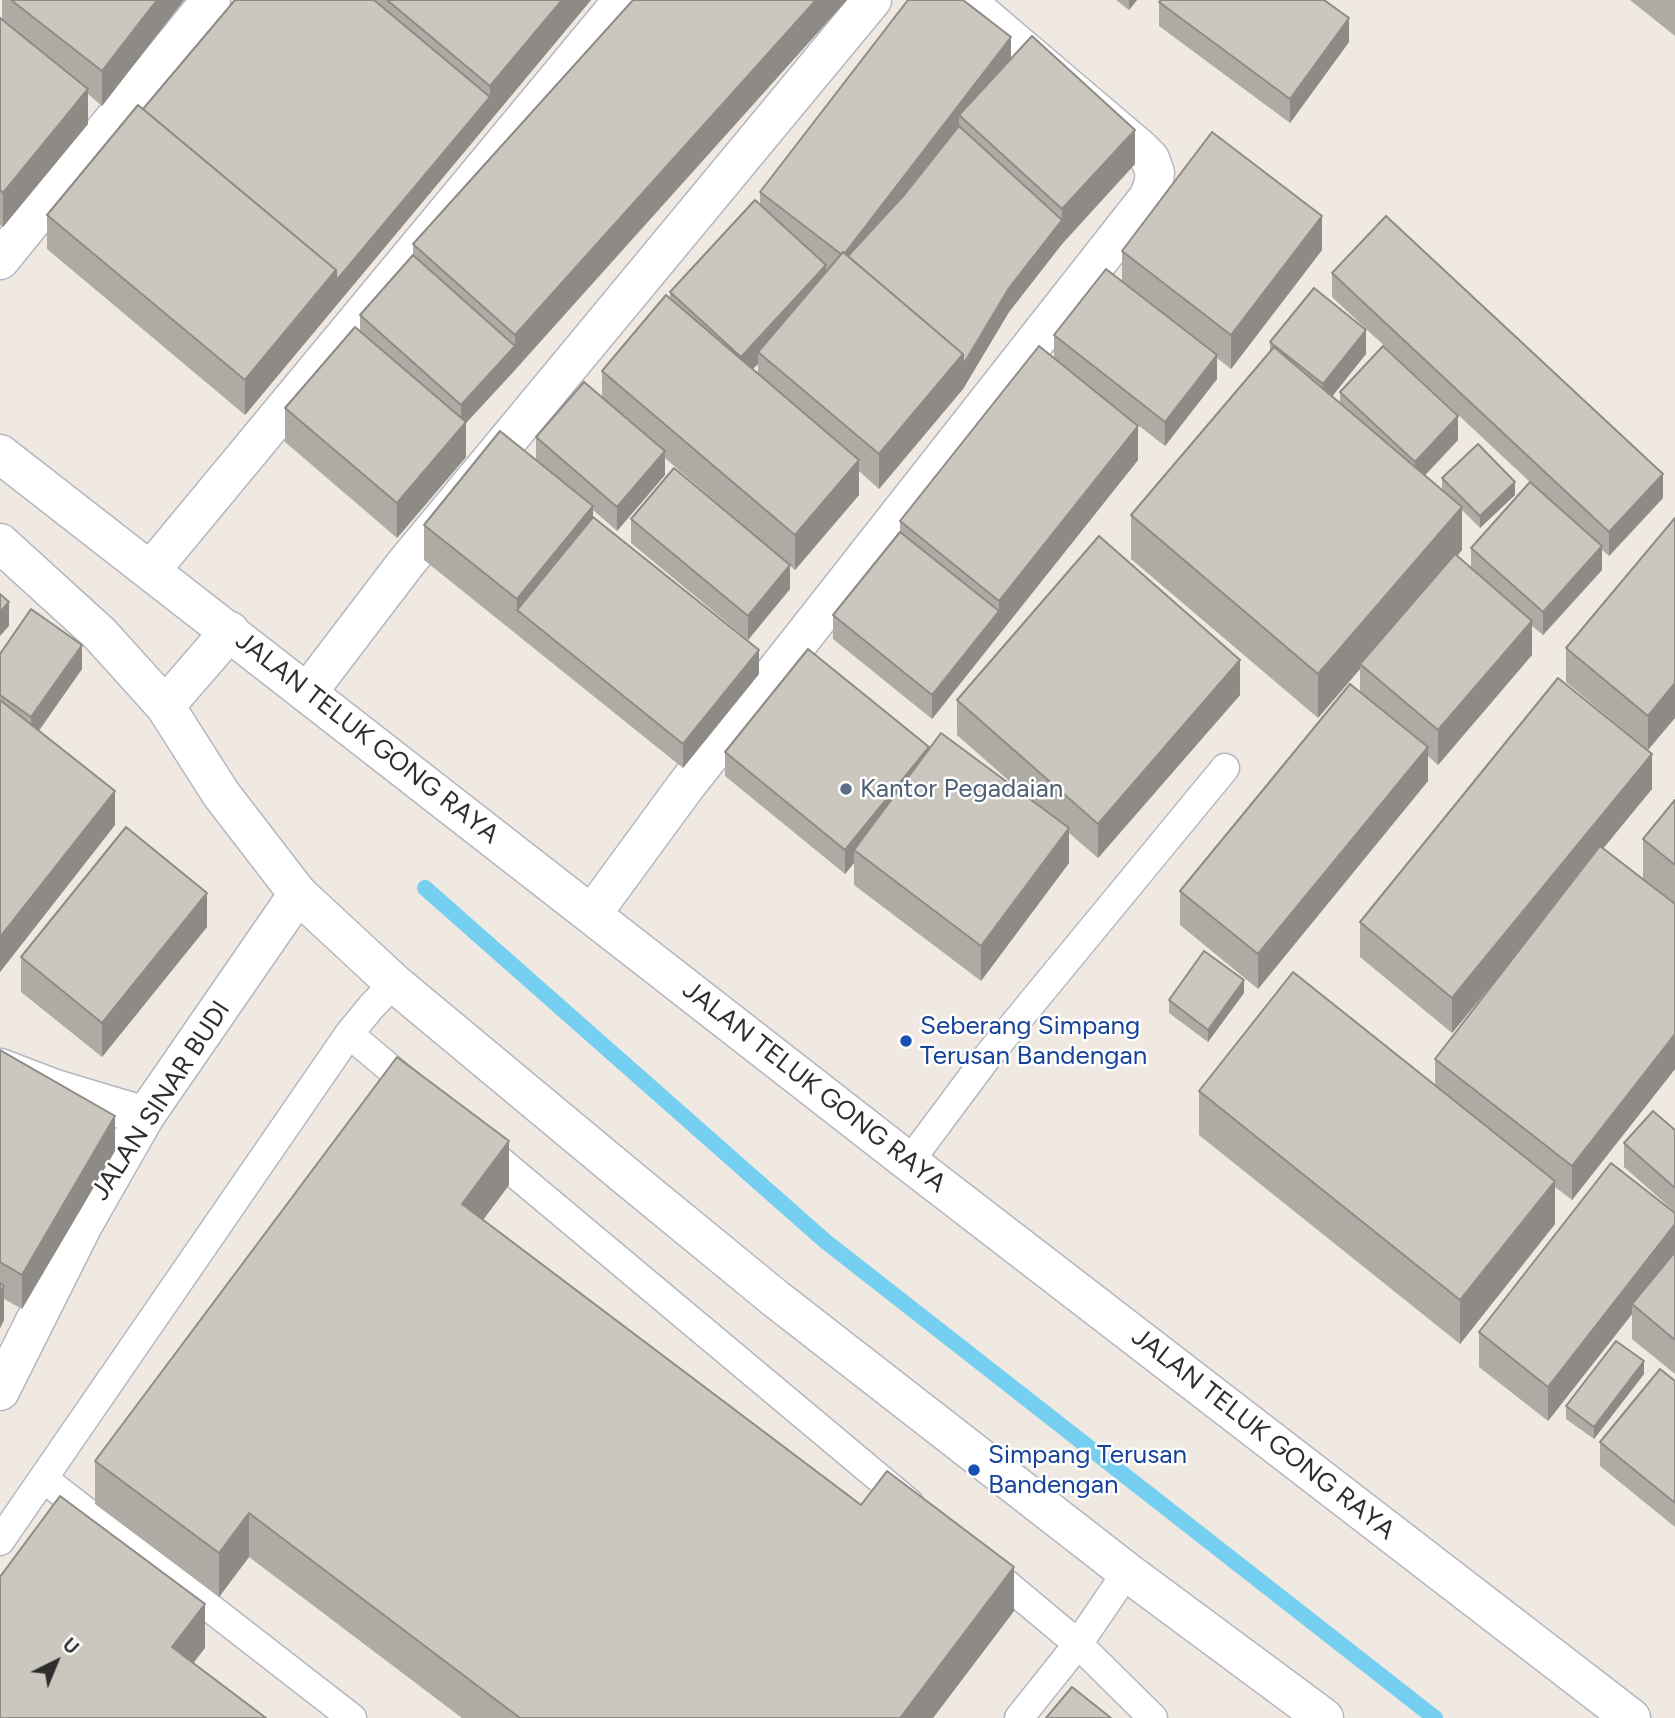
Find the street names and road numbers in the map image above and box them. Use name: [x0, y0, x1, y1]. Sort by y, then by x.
street label: JALAN TELUK GONG RAYA: [229, 625, 505, 851]
street label: JALAN TELUK GONG RAYA: [676, 974, 952, 1200]
street label: JALAN SINAR BUDI: [85, 996, 237, 1206]
street label: JALAN TELUK GONG RAYA: [1125, 1321, 1401, 1547]

